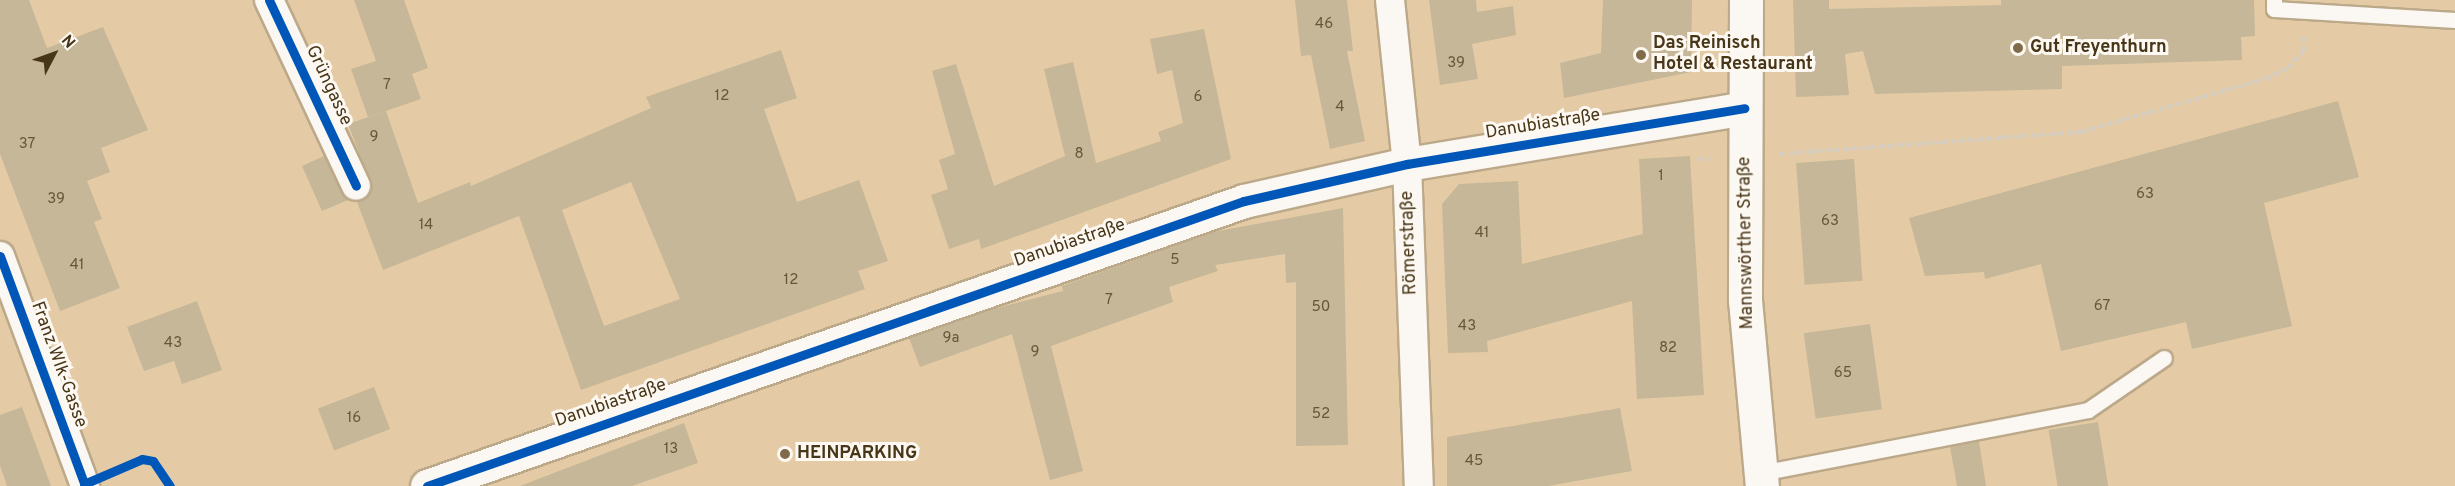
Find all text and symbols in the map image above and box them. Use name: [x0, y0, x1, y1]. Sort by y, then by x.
house number: 46: [1315, 16, 1333, 34]
north arrow: [24, 24, 84, 84]
text: N: [56, 31, 79, 53]
place label: Das Reinisch Hotel & Restaurant: [1653, 34, 1813, 76]
place label: Gut Freyenthurn: [2030, 37, 2167, 59]
marker: Gut Freyenthurn: [2011, 41, 2025, 55]
street label: Grüngasse: [300, 42, 356, 130]
marker: Das Reinisch Hotel & Restaurant: [1634, 48, 1648, 62]
house number: 39: [1447, 55, 1465, 73]
house number: 7: [383, 77, 391, 95]
house number: 12: [715, 88, 729, 106]
house number: 6: [1194, 89, 1202, 107]
house number: 4: [1335, 99, 1345, 117]
street label: Danubiastraße: [1484, 105, 1602, 145]
house number: 9: [370, 129, 378, 147]
house number: 37: [19, 136, 35, 154]
house number: 8: [1074, 146, 1084, 164]
street label: Mannswörther Straße: [1735, 156, 1759, 330]
house number: 1: [1658, 168, 1664, 186]
house number: 63: [2136, 186, 2154, 204]
street label: Römerstraße: [1397, 190, 1423, 296]
house number: 39: [47, 191, 65, 209]
house number: 63: [1821, 213, 1839, 231]
street label: Danubiastraße: [1012, 215, 1128, 273]
house number: 14: [419, 217, 433, 235]
house number: 41: [1475, 225, 1489, 243]
house number: 5: [1170, 252, 1180, 270]
house number: 41: [70, 257, 84, 275]
house number: 12: [784, 272, 798, 290]
house number: 7: [1105, 292, 1113, 310]
house number: 67: [2094, 298, 2110, 316]
street label: Franz Wlk-Gasse: [25, 299, 91, 431]
house number: 50: [1312, 299, 1330, 317]
house number: 43: [1458, 318, 1476, 336]
house number: 9a: [943, 330, 959, 348]
house number: 43: [164, 335, 182, 353]
house number: 82: [1659, 340, 1677, 358]
house number: 9: [1031, 344, 1039, 362]
house number: 65: [1834, 365, 1852, 383]
street label: Danubiastraße: [553, 375, 669, 433]
house number: 52: [1312, 406, 1330, 424]
house number: 16: [347, 410, 361, 428]
house number: 13: [664, 441, 678, 459]
place label: HEINPARKING: [797, 443, 917, 465]
marker: HEINPARKING: [778, 447, 792, 461]
house number: 45: [1465, 453, 1483, 471]

